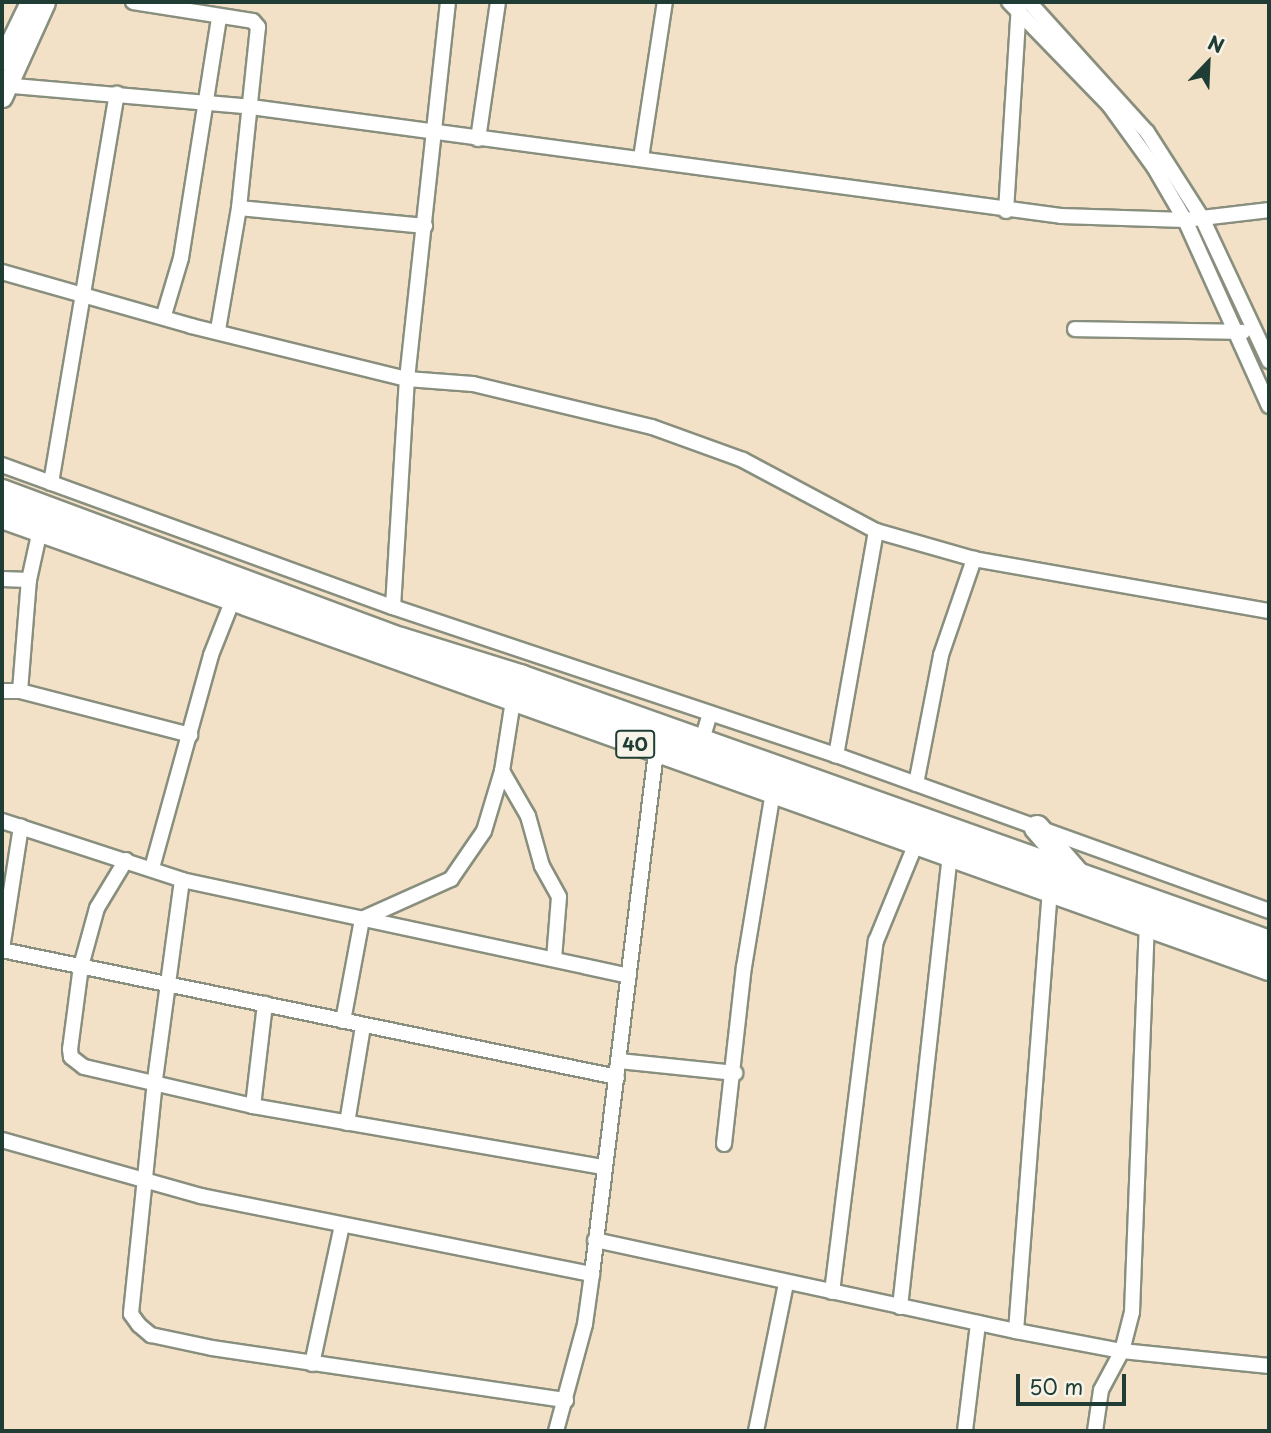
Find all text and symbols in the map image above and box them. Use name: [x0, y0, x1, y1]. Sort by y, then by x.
north arrow: [1173, 28, 1243, 98]
text: N: [1204, 28, 1229, 59]
road number: 40: [614, 730, 656, 758]
scale bar: [1019, 1360, 1129, 1404]
text: 50 m: [1029, 1370, 1083, 1402]

